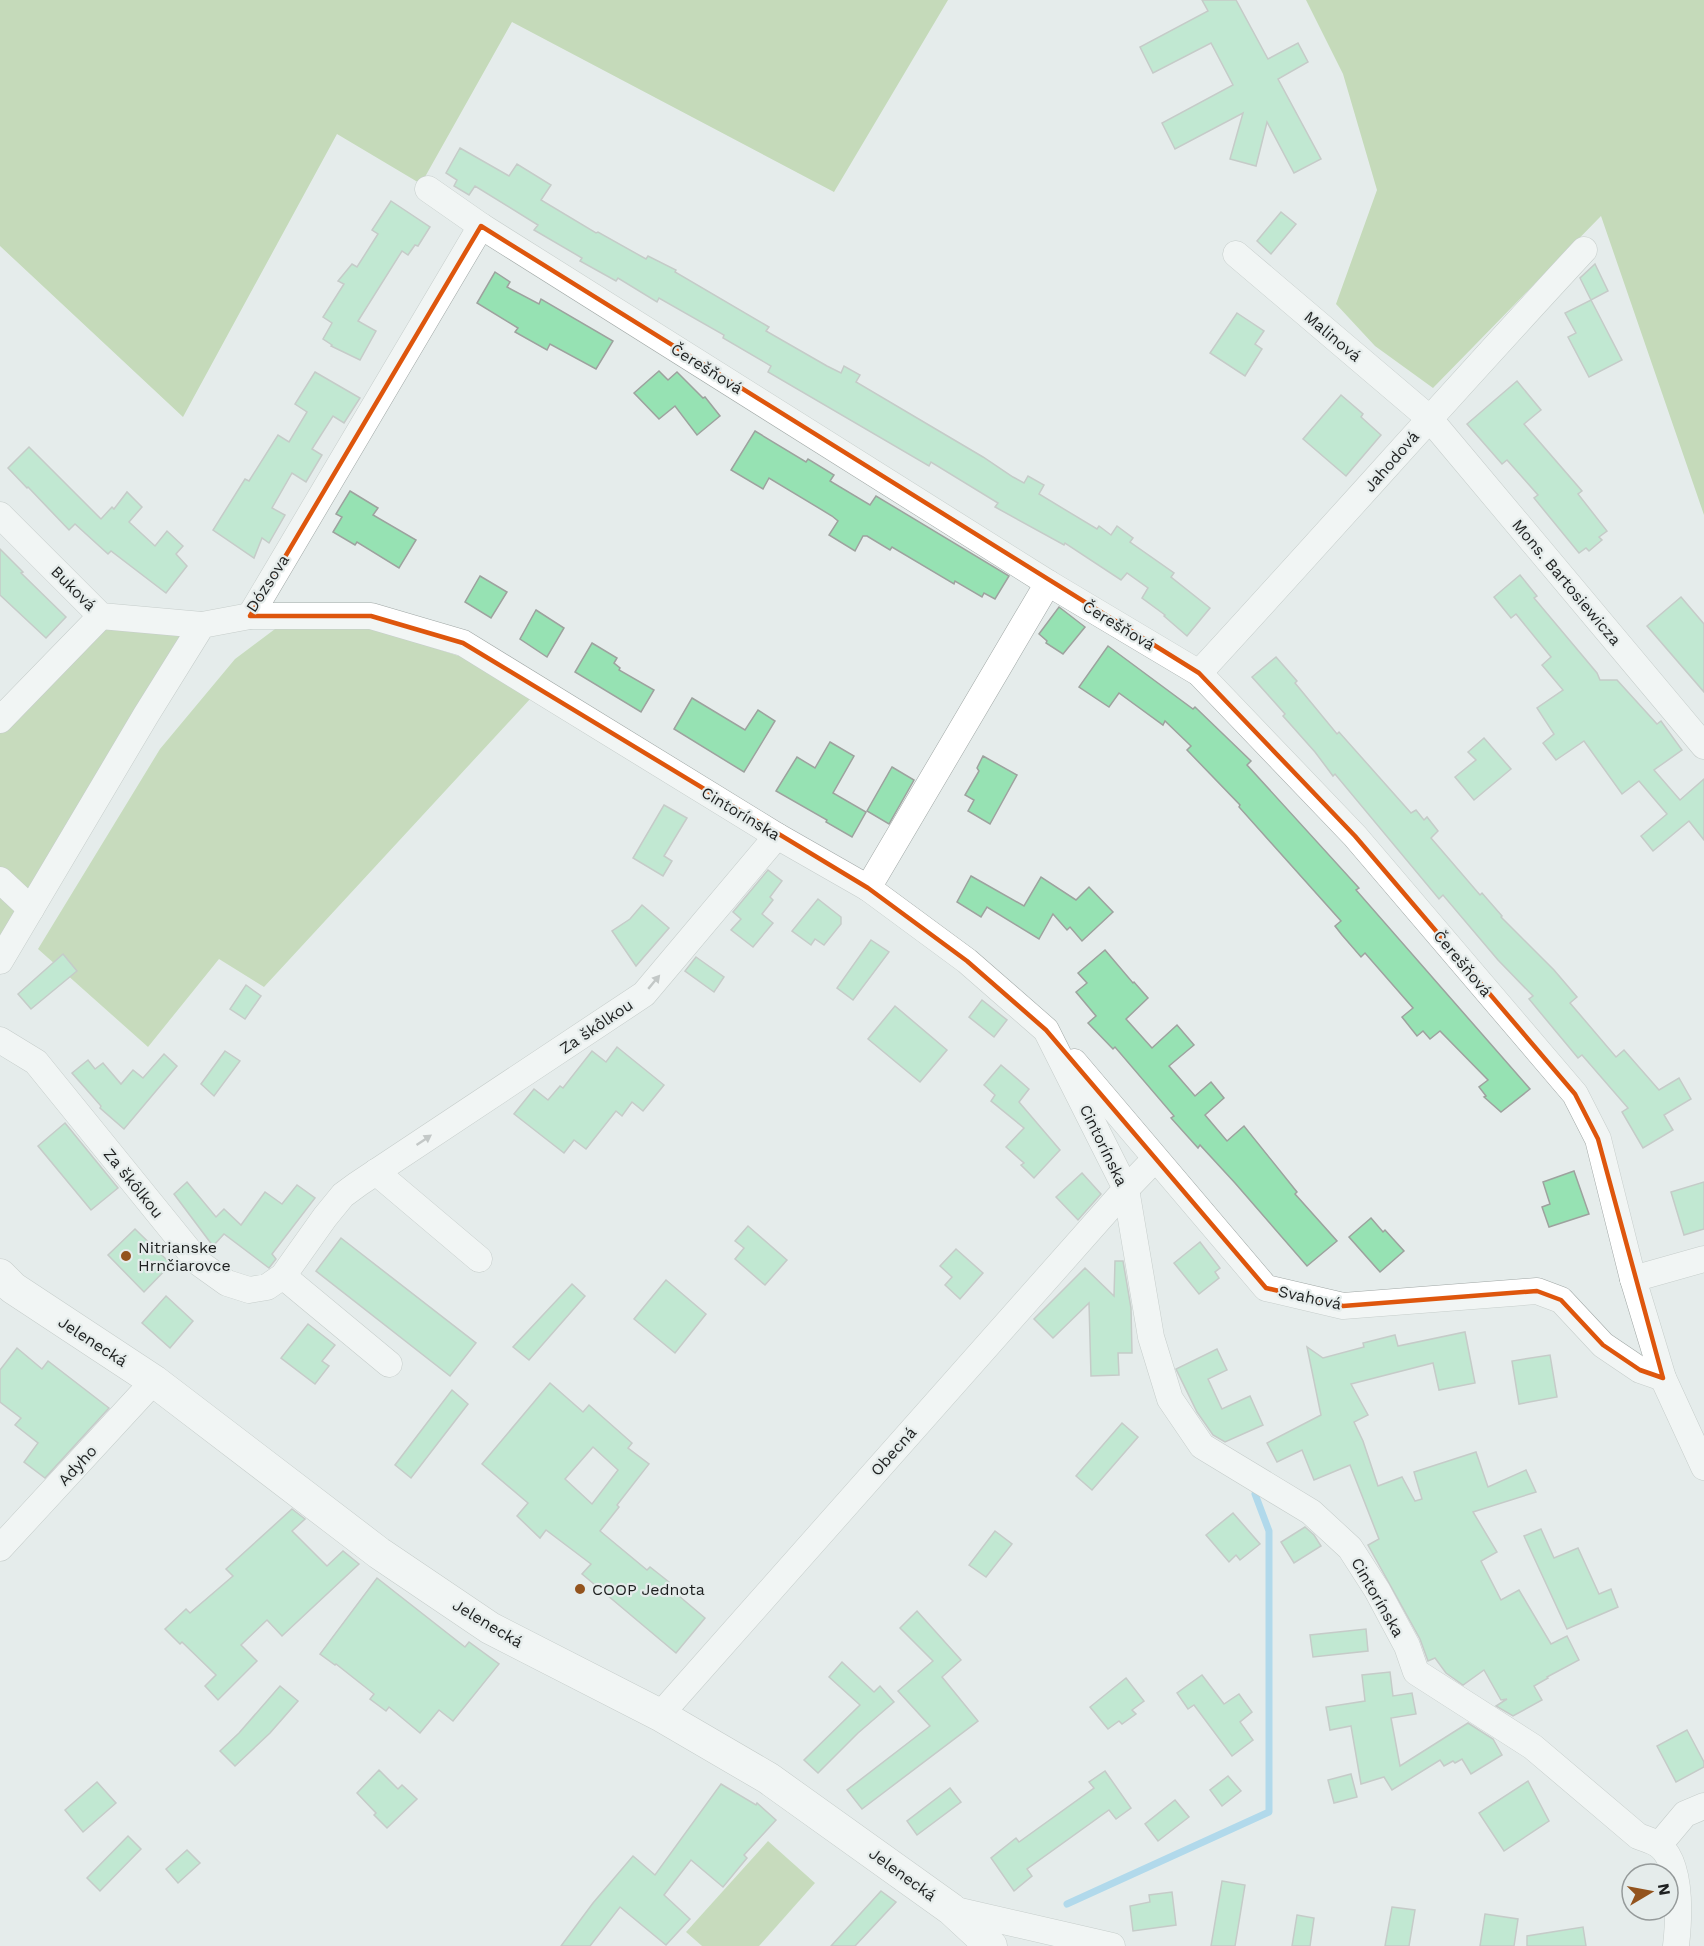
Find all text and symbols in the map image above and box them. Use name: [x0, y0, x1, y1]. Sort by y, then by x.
street label: Malinová: [1300, 307, 1365, 366]
street label: Čerešňová: [667, 339, 746, 398]
street label: Jahodová: [1360, 427, 1423, 496]
street label: Mons. Bartosiewicza: [1508, 515, 1625, 649]
street label: Dózsova: [242, 551, 293, 616]
street label: Buková: [47, 562, 100, 615]
street label: Čerešňová: [1079, 596, 1158, 654]
street label: Cintorínska: [698, 783, 784, 844]
street label: Čerešňová: [1429, 926, 1496, 1000]
one-way arrow: [647, 975, 660, 990]
street label: Za škôlkou: [556, 995, 636, 1058]
street label: Cintorínska: [1076, 1101, 1131, 1189]
one-way arrow: [416, 1134, 432, 1146]
street label: Za škôlkou: [100, 1145, 167, 1222]
place label: Nitrianske Hrnčiarovce: [138, 1238, 231, 1275]
marker: Nitrianske Hrnčiarovce: [119, 1249, 133, 1263]
street label: Svahová: [1277, 1282, 1343, 1313]
street label: Jelenecká: [55, 1312, 131, 1371]
street label: Obecná: [867, 1423, 920, 1480]
street label: Adyho: [54, 1441, 101, 1489]
street label: Cintorínska: [1347, 1554, 1408, 1640]
place label: COOP Jednota: [592, 1580, 705, 1599]
marker: COOP Jednota: [573, 1582, 587, 1596]
street label: Jelenecká: [449, 1595, 526, 1652]
street label: Jelenecká: [865, 1844, 940, 1905]
north arrow: [1620, 1862, 1680, 1922]
text: N: [1654, 1882, 1675, 1897]

